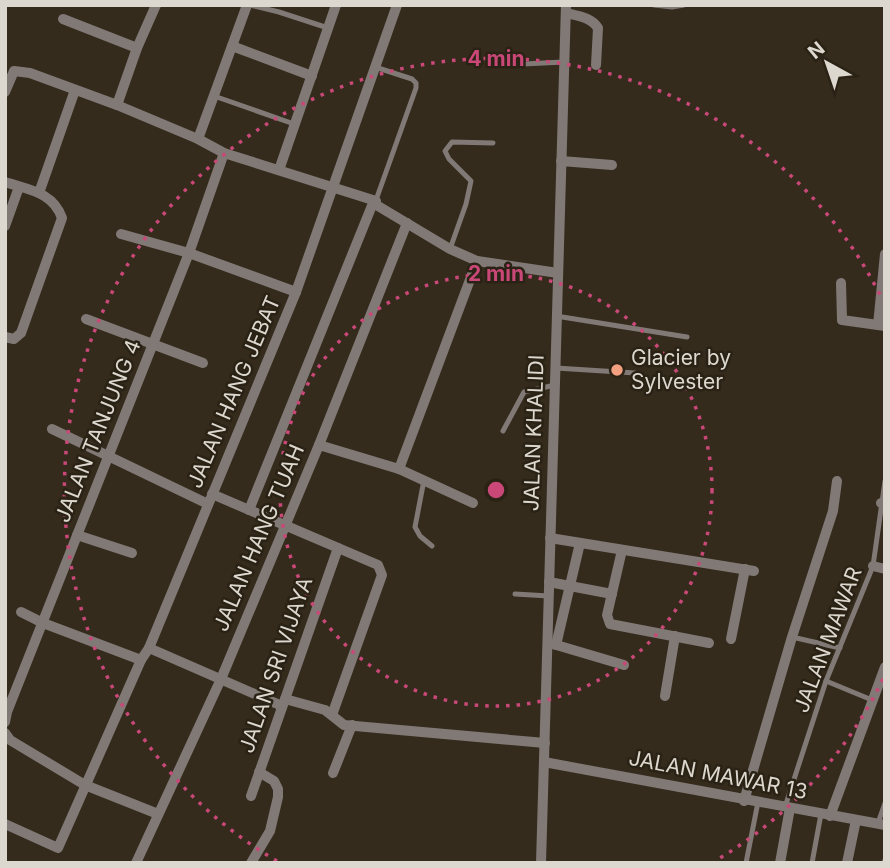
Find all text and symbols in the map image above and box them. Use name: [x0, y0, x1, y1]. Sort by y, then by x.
north arrow: [792, 28, 862, 98]
text: N: [803, 37, 829, 64]
text: 4 min: [467, 46, 525, 71]
text: 2 min: [468, 261, 524, 286]
street label: JALAN HANG JEBAT: [182, 292, 285, 492]
street label: JALAN TANJUNG 4: [49, 336, 146, 526]
place label: Glacier by Sylvester: [631, 345, 731, 394]
street label: JALAN KHALIDI: [518, 354, 549, 512]
marker: Glacier by Sylvester: [609, 362, 625, 378]
street label: JALAN HANG TUAH: [208, 441, 309, 635]
centre of rings: [484, 478, 508, 502]
street label: JALAN MAWAR: [788, 563, 867, 716]
street label: JALAN SRI VIJAYA: [234, 574, 317, 756]
street label: JALAN MAWAR 13: [627, 745, 809, 804]

